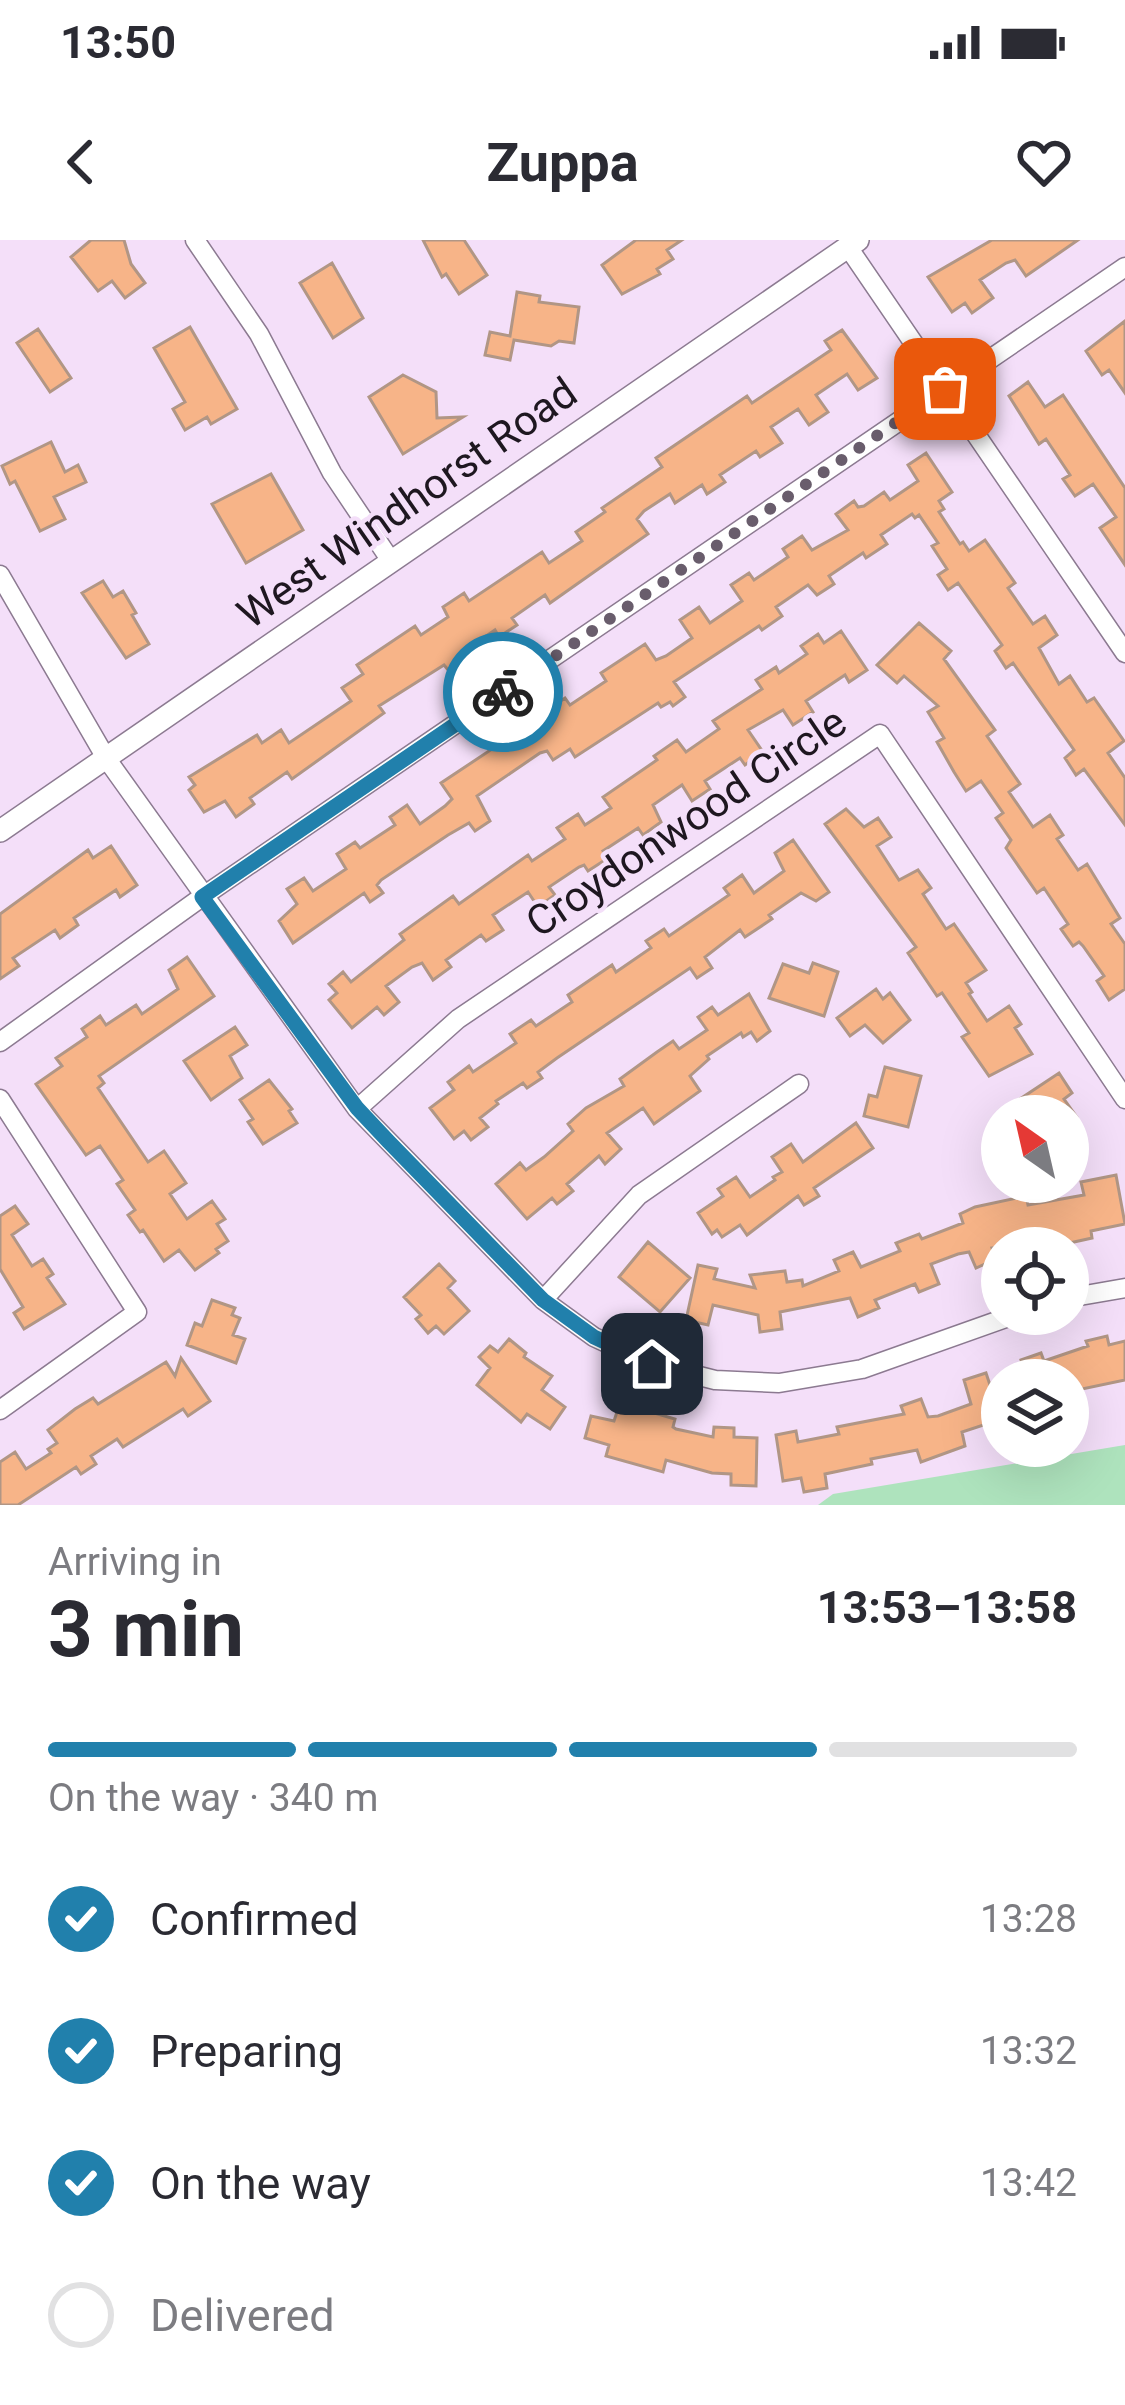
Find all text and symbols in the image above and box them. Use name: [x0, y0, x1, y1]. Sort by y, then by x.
text: 13:50: [60, 16, 176, 69]
icon: back: [48, 129, 114, 195]
icon: heart: [1011, 129, 1077, 195]
text: Zuppa: [486, 131, 639, 194]
pin: [894, 338, 996, 440]
icon: bag: [912, 356, 978, 422]
street label: West Windhorst Road: [228, 367, 586, 639]
courier: [443, 632, 563, 752]
icon: bike: [470, 659, 536, 725]
street label: Croydonwood Circle: [517, 697, 855, 947]
north arrow: [981, 1095, 1089, 1203]
map controls: [981, 1095, 1089, 1467]
button: locate: [981, 1227, 1089, 1335]
pin: [601, 1313, 703, 1415]
icon: home: [619, 1331, 685, 1397]
button: layers: [981, 1359, 1089, 1467]
text: Arriving in: [48, 1539, 222, 1585]
text: 13:53–13:58: [817, 1581, 1077, 1634]
text: 3 min: [48, 1584, 244, 1675]
text: On the way · 340 m: [48, 1775, 379, 1821]
icon: check: [48, 1886, 114, 1952]
text: Confirmed: [150, 1893, 359, 1946]
text: 13:28: [980, 1896, 1077, 1942]
icon: check: [48, 2018, 114, 2084]
text: Preparing: [150, 2025, 343, 2078]
text: 13:32: [980, 2028, 1077, 2074]
icon: check: [48, 2150, 114, 2216]
text: On the way: [150, 2157, 371, 2210]
text: 13:42: [980, 2160, 1077, 2206]
text: Delivered: [150, 2289, 335, 2342]

